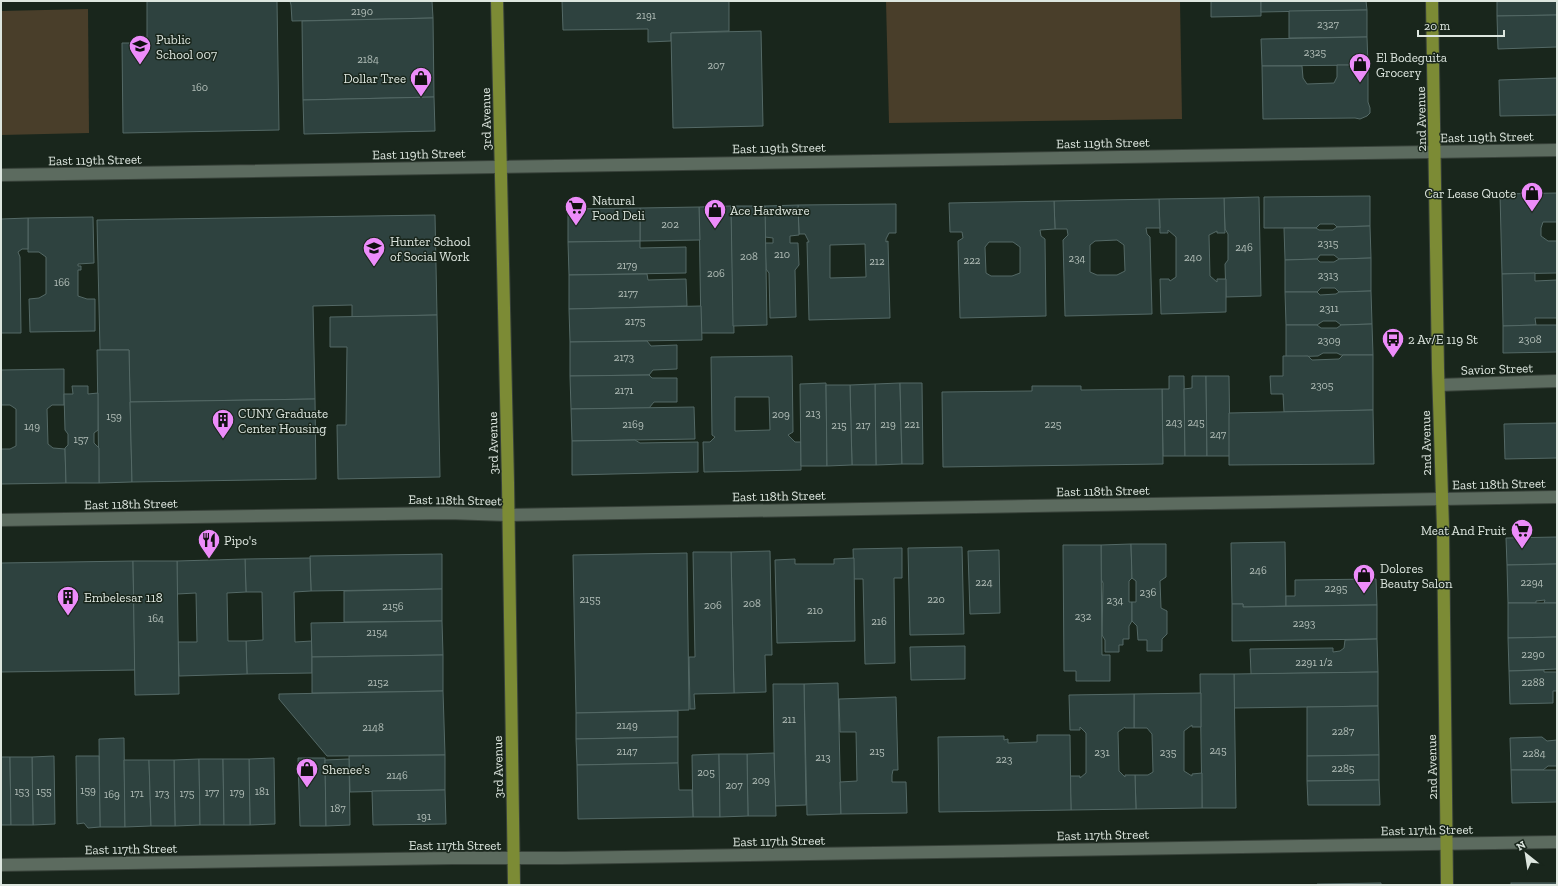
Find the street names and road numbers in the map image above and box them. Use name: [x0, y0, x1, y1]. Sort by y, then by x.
street label: 2nd Avenue: [1413, 86, 1429, 152]
street label: 3rd Avenue: [478, 88, 494, 150]
street label: East 119th Street: [1440, 129, 1534, 145]
street label: East 119th Street: [1056, 135, 1150, 151]
street label: East 119th Street: [732, 140, 826, 156]
street label: East 119th Street: [372, 146, 466, 162]
street label: East 119th Street: [48, 152, 142, 168]
street label: Savior Street: [1461, 360, 1534, 378]
street label: 2nd Avenue: [1418, 410, 1434, 476]
street label: 3rd Avenue: [485, 412, 501, 474]
street label: East 118th Street: [1452, 476, 1546, 492]
street label: East 118th Street: [1056, 483, 1150, 499]
street label: East 118th Street: [732, 488, 826, 504]
street label: East 118th Street: [408, 492, 502, 508]
street label: East 118th Street: [84, 496, 178, 512]
street label: 2nd Avenue: [1424, 734, 1440, 800]
street label: 3rd Avenue: [490, 736, 506, 798]
street label: East 117th Street: [1381, 822, 1474, 838]
street label: East 117th Street: [1057, 827, 1150, 843]
street label: East 117th Street: [733, 833, 826, 849]
street label: East 117th Street: [409, 838, 501, 853]
street label: East 117th Street: [85, 841, 178, 857]

